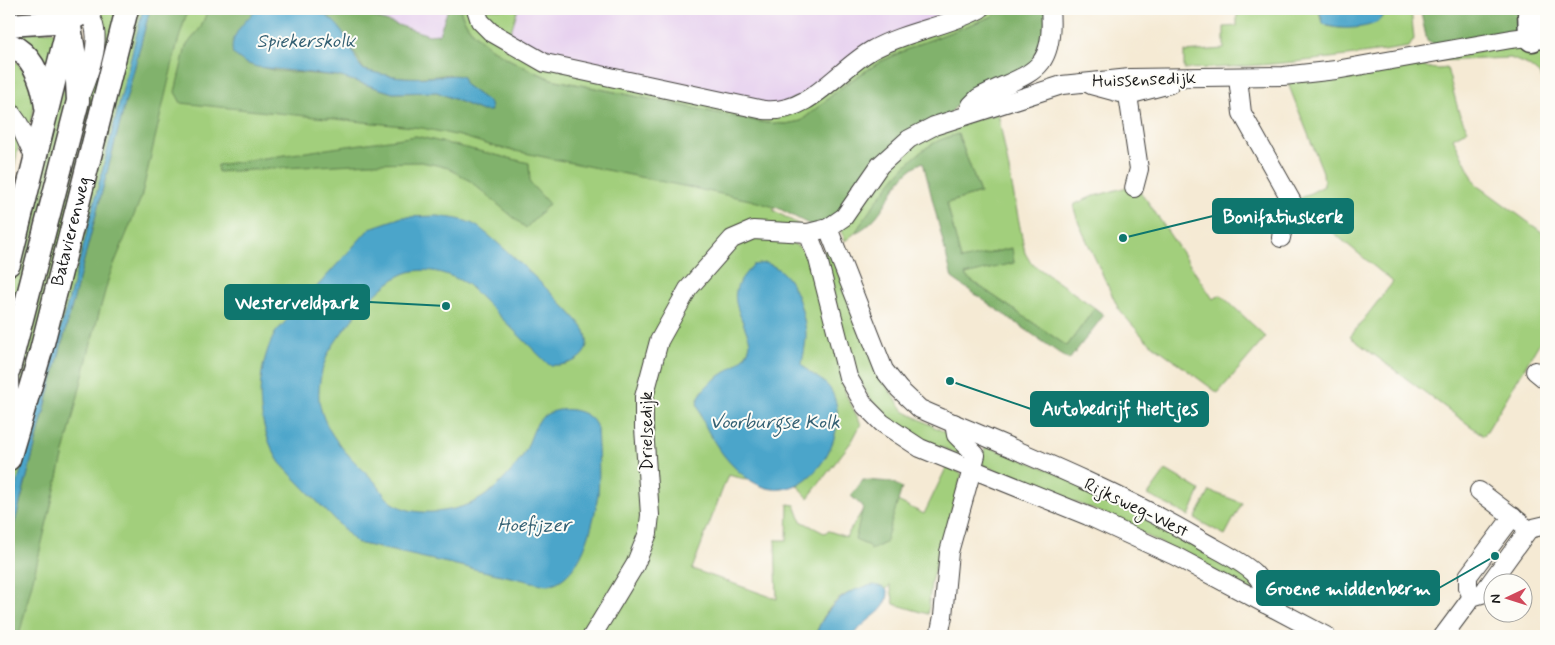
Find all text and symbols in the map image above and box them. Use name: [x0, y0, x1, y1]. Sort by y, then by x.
water label: Spiekerskolk: [256, 29, 357, 54]
street label: Huissensedijk: [1092, 66, 1196, 94]
street label: Batavierenweg: [46, 174, 96, 289]
callout: Bonifatiuskerk: [1213, 199, 1353, 233]
text: Bonifatiuskerk: [1223, 205, 1344, 230]
callout: Westerveldpark: [225, 285, 369, 319]
text: Westerveldpark: [234, 291, 359, 316]
street label: Drielsedijk: [635, 391, 659, 471]
callout: Autobedrijf Hieltjes: [1031, 392, 1208, 426]
text: Autobedrijf Hieltjes: [1042, 397, 1199, 423]
water label: Voorburgse Kolk: [710, 410, 841, 437]
street label: Rijksweg-West: [1079, 472, 1193, 545]
water label: Hoefijzer: [497, 513, 574, 538]
callout: Groene middenberm: [1257, 571, 1439, 605]
north arrow: [1482, 572, 1532, 622]
text: Groene middenberm: [1265, 577, 1431, 602]
text: N: [1487, 594, 1505, 604]

